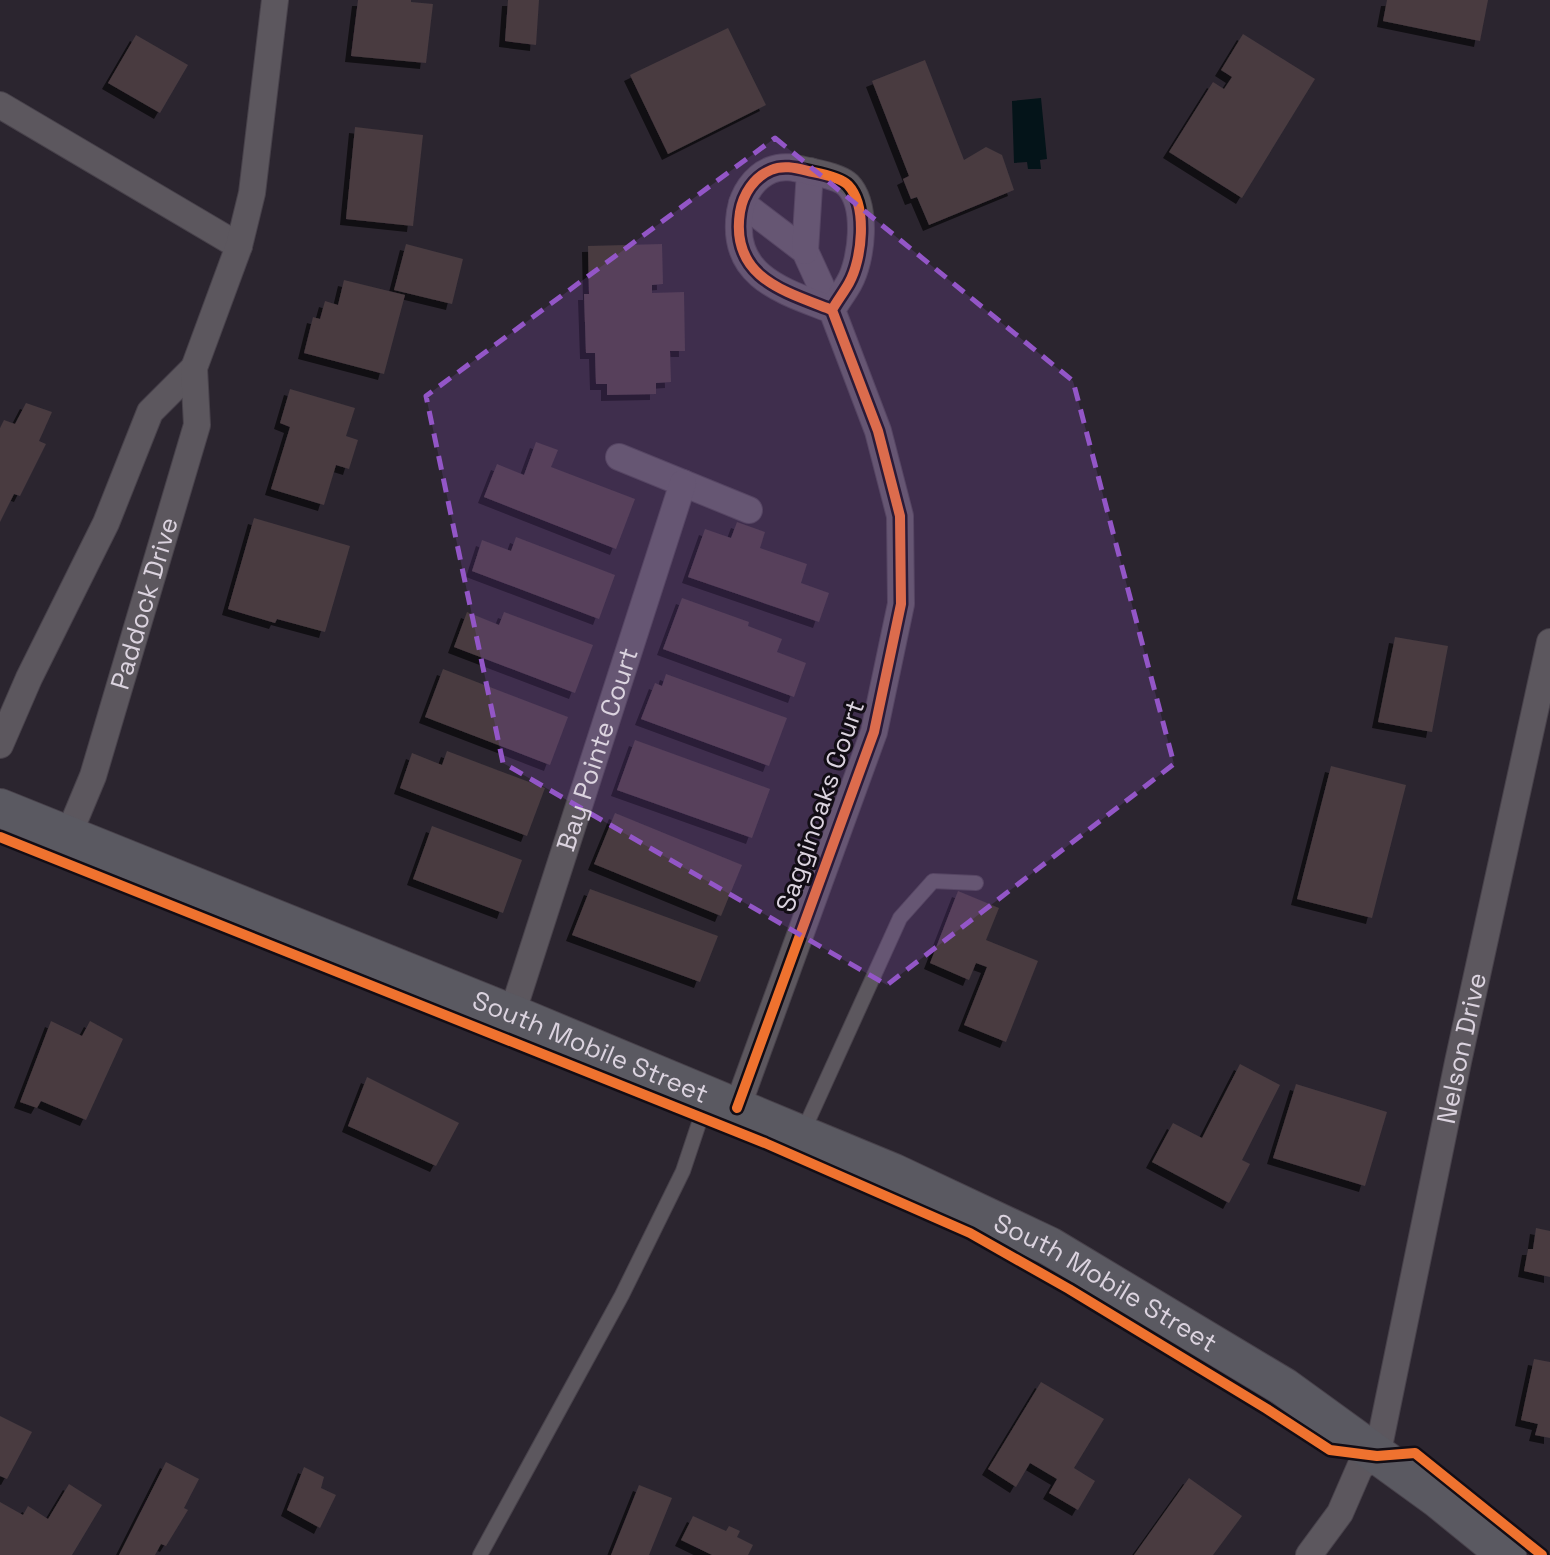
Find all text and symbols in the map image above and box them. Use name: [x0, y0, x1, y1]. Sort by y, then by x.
street label: Paddock Drive: [103, 513, 186, 694]
street label: Bay Pointe Court: [549, 643, 646, 855]
street label: Sagginoaks Court: [768, 696, 872, 916]
street label: Nelson Drive: [1429, 969, 1494, 1127]
street label: South Mobile Street: [468, 983, 713, 1111]
street label: South Mobile Street: [988, 1205, 1223, 1360]

